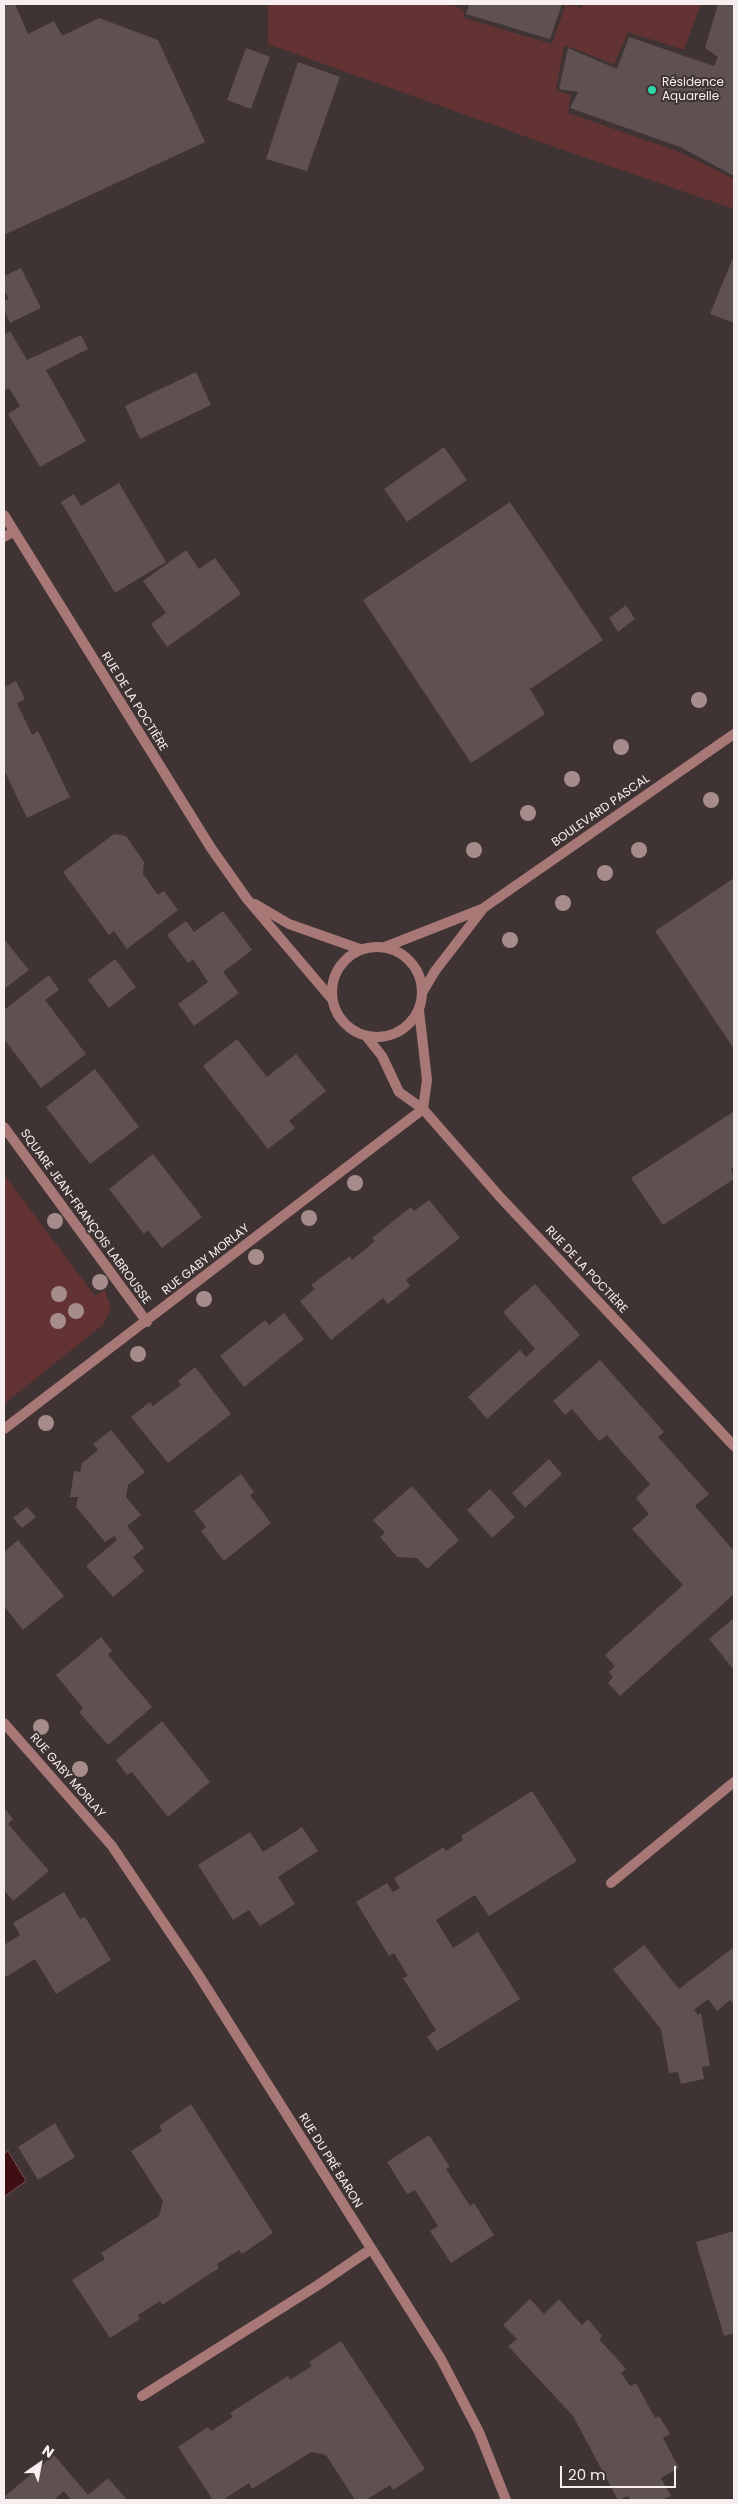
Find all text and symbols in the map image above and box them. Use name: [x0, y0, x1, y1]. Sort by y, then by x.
place label: Résidence Aquarelle: [662, 76, 724, 104]
marker: Résidence Aquarelle: [646, 84, 658, 96]
street label: RUE DE LA POCTIÈRE: [98, 650, 170, 754]
street label: BOULEVARD PASCAL: [549, 772, 653, 850]
street label: SQUARE JEAN-FRANÇOIS LABROUSSE: [17, 1127, 153, 1307]
street label: RUE GABY MORLAY: [159, 1221, 253, 1299]
street label: RUE DE LA POCTIÈRE: [542, 1223, 630, 1317]
street label: RUE GABY MORLAY: [26, 1731, 108, 1821]
street label: RUE DU PRÉ BARON: [295, 2111, 365, 2211]
north arrow: [15, 2439, 65, 2489]
text: N: [38, 2440, 58, 2463]
scale bar: [563, 2456, 679, 2488]
text: 20 m: [568, 2464, 606, 2485]

